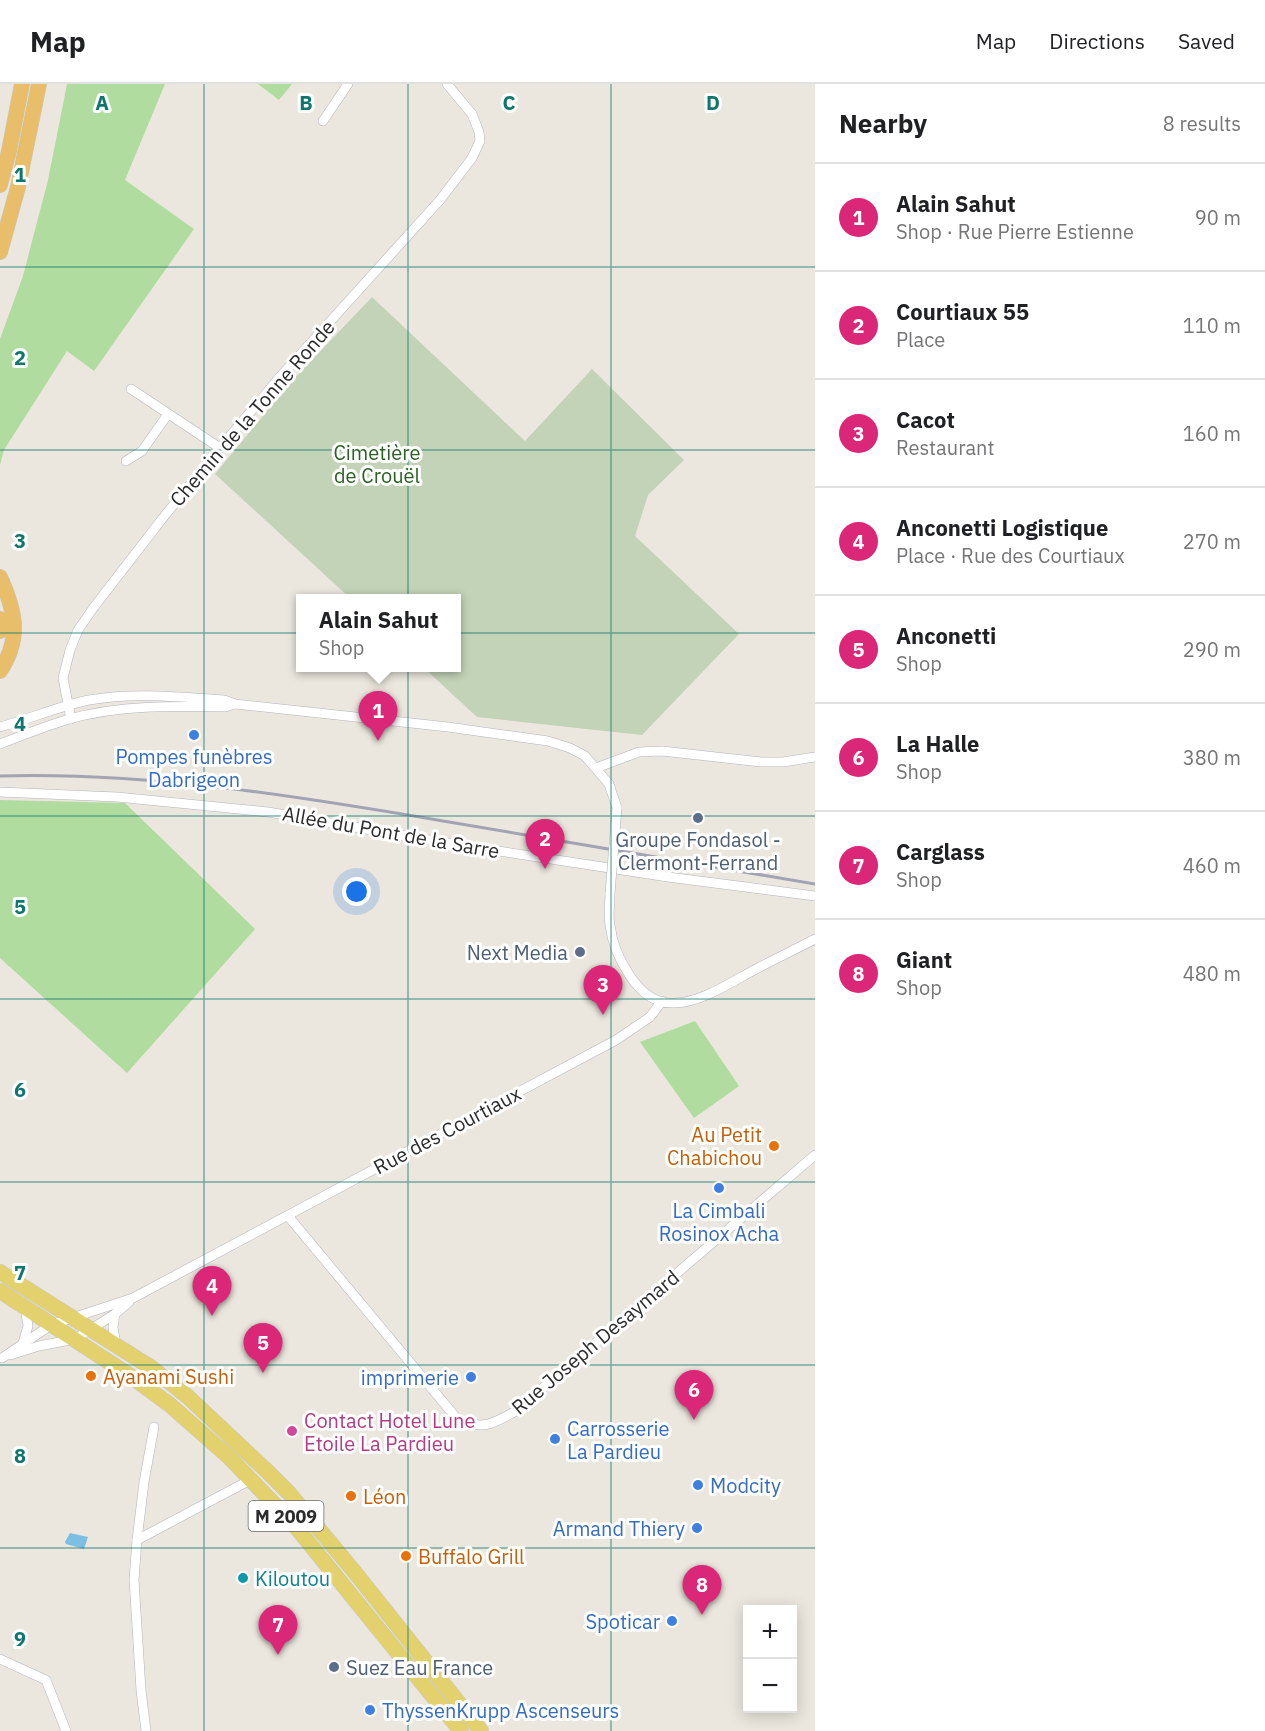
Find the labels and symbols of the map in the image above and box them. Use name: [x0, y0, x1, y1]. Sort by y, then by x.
text: A: [95, 89, 109, 116]
text: B: [299, 89, 313, 116]
text: C: [502, 89, 516, 116]
text: D: [706, 89, 720, 116]
text: 1: [14, 161, 26, 188]
street label: Chemin de la Tonne Ronde: [163, 314, 341, 512]
text: 2: [14, 344, 26, 371]
park label: Cimetière de Crouël: [333, 439, 421, 489]
text: 3: [14, 527, 26, 554]
pin: 1: [358, 692, 398, 741]
text: 4: [14, 710, 26, 737]
marker: Pompes funèbres Dabrigeon: [187, 728, 201, 742]
place label: Pompes funèbres Dabrigeon: [115, 743, 273, 793]
street label: Allée du Pont de la Sarre: [280, 800, 502, 864]
marker: Groupe Fondasol - Clermont-Ferrand: [691, 811, 705, 825]
pin: 2: [526, 820, 564, 869]
place label: Groupe Fondasol - Clermont-Ferrand: [615, 826, 781, 876]
your location: [342, 877, 371, 906]
text: 5: [14, 893, 26, 920]
place label: Next Media: [467, 939, 568, 966]
marker: Next Media: [573, 945, 587, 959]
pin: 3: [584, 966, 622, 1015]
text: 6: [14, 1076, 26, 1103]
street label: Rue des Courtiaux: [368, 1080, 526, 1180]
place label: Au Petit Chabichou: [667, 1121, 762, 1171]
marker: Au Petit Chabichou: [767, 1139, 781, 1153]
marker: La Cimbali Rosinox Acha: [712, 1181, 726, 1195]
place label: La Cimbali Rosinox Acha: [659, 1197, 780, 1247]
text: 7: [14, 1259, 26, 1286]
street label: Rue Joseph Desaymard: [505, 1264, 685, 1420]
pin: 4: [192, 1266, 232, 1316]
pin: 5: [244, 1324, 282, 1373]
place label: Ayanami Sushi: [103, 1363, 234, 1390]
place label: imprimerie: [361, 1364, 459, 1391]
marker: Ayanami Sushi: [84, 1369, 98, 1383]
marker: imprimerie: [464, 1370, 478, 1384]
pin: 6: [674, 1370, 714, 1420]
place label: Contact Hotel Lune Etoile La Pardieu: [304, 1407, 475, 1457]
place label: Carrosserie La Pardieu: [567, 1415, 670, 1465]
marker: Contact Hotel Lune Etoile La Pardieu: [285, 1424, 299, 1438]
marker: Carrosserie La Pardieu: [548, 1432, 562, 1446]
text: 8: [14, 1442, 26, 1469]
place label: Modcity: [710, 1472, 781, 1499]
marker: Modcity: [691, 1478, 705, 1492]
place label: Léon: [363, 1483, 406, 1510]
marker: Léon: [344, 1489, 358, 1503]
road number: M 2009: [248, 1501, 324, 1531]
place label: Armand Thiery: [553, 1515, 685, 1542]
marker: Armand Thiery: [690, 1521, 704, 1535]
place label: Buffalo Grill: [418, 1543, 524, 1570]
marker: Buffalo Grill: [399, 1549, 413, 1563]
place label: Kiloutou: [255, 1565, 330, 1592]
pin: 8: [682, 1566, 722, 1615]
marker: Kiloutou: [236, 1571, 250, 1585]
pin: 7: [258, 1606, 298, 1655]
place label: Spoticar: [585, 1608, 660, 1635]
marker: Spoticar: [665, 1614, 679, 1628]
text: 9: [14, 1625, 26, 1652]
place label: Suez Eau France: [346, 1654, 493, 1681]
marker: Suez Eau France: [327, 1660, 341, 1674]
place label: ThyssenKrupp Ascenseurs: [382, 1697, 619, 1724]
marker: ThyssenKrupp Ascenseurs: [363, 1703, 377, 1717]

